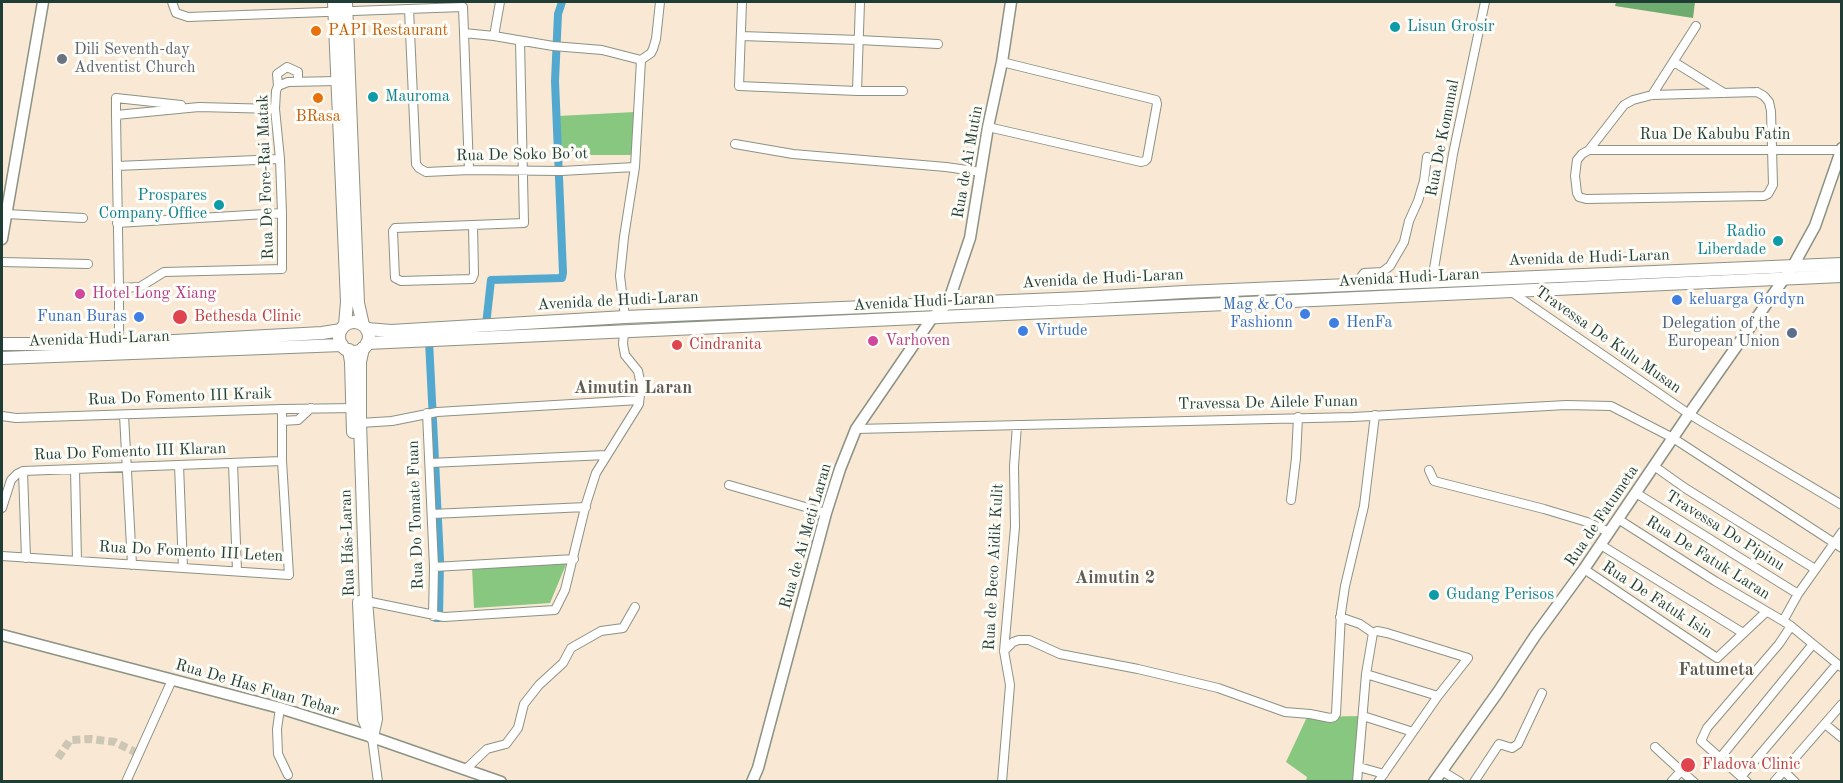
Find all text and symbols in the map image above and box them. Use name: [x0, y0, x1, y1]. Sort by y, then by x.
place label: Lisun Grosir: [1407, 17, 1494, 37]
marker: Lisun Grosir: [1388, 20, 1402, 34]
place label: PAPI Restaurant: [328, 21, 448, 41]
marker: PAPI Restaurant: [309, 24, 323, 38]
place label: Dili Seventh-day Adventist Church: [74, 40, 195, 78]
marker: Dili Seventh-day Adventist Church: [55, 52, 69, 66]
street label: Rua De Komunal: [1422, 78, 1464, 198]
place label: Mauroma: [385, 87, 450, 107]
marker: Mauroma: [366, 90, 380, 104]
marker: BRasa: [311, 91, 325, 105]
street label: Rua De Fore-Rai Matak: [254, 94, 278, 260]
street label: Rua de Ai Mutin: [949, 104, 987, 220]
place label: BRasa: [295, 107, 341, 127]
street label: Rua De Kabubu Fatin: [1640, 125, 1790, 145]
street label: Rua De Soko Bo’ot: [456, 144, 588, 166]
place label: Prospares Company Office: [99, 186, 207, 224]
marker: Prospares Company Office: [212, 198, 226, 212]
place label: Radio Liberdade: [1697, 222, 1766, 260]
marker: Radio Liberdade: [1771, 234, 1785, 248]
street label: Avenida de Hudi-Laran: [1508, 246, 1670, 270]
street label: Avenida de Hudi-Laran: [1022, 265, 1184, 293]
street label: Avenida Hudi-Laran: [1338, 265, 1480, 291]
street label: Travessa De Kulu Musan: [1531, 282, 1685, 398]
place label: Hotel Long Xiang: [92, 284, 216, 304]
marker: Hotel Long Xiang: [73, 287, 87, 301]
street label: Avenida de Hudi-Laran: [537, 287, 699, 315]
street label: Avenida Hudi-Laran: [853, 289, 995, 315]
place label: keluarga Gordyn: [1689, 290, 1805, 310]
marker: keluarga Gordyn: [1670, 293, 1684, 307]
place label: Mag & Co Fashionn: [1223, 295, 1293, 333]
place label: Funan Buras: [37, 307, 127, 327]
place label: Bethesda Clinic: [194, 307, 301, 327]
marker: Mag & Co Fashionn: [1298, 307, 1312, 321]
marker: Bethesda Clinic: [171, 308, 189, 326]
marker: Funan Buras: [132, 310, 146, 324]
place label: HenFa: [1346, 313, 1392, 333]
place label: Delegation of the European Union: [1662, 314, 1780, 352]
marker: HenFa: [1327, 316, 1341, 330]
place label: Virtude: [1035, 321, 1087, 341]
marker: Virtude: [1016, 324, 1030, 338]
marker: Delegation of the European Union: [1785, 326, 1799, 340]
street label: Avenida Hudi-Laran: [28, 327, 170, 351]
place label: Varhoven: [885, 331, 950, 351]
marker: Varhoven: [866, 334, 880, 348]
place label: Cindranita: [689, 335, 762, 355]
marker: Cindranita: [670, 338, 684, 352]
district label: Aimutin Laran: [574, 377, 692, 399]
street label: Rua Do Fomento III Kraik: [88, 384, 272, 410]
street label: Travessa De Ailele Funan: [1178, 392, 1358, 414]
street label: Rua Do Fomento III Klaran: [34, 439, 226, 465]
street label: Rua Do Tomate Fuan: [404, 440, 428, 590]
street label: Rua de Ai Meti Laran: [776, 461, 836, 611]
street label: Rua de Fatumeta: [1561, 462, 1643, 570]
street label: Rua de Beco Aidik Kulit: [980, 483, 1008, 651]
street label: Travessa Do Pipinu: [1662, 487, 1788, 575]
street label: Rua Hás-Laran: [337, 489, 359, 597]
street label: Rua De Fatuk Laran: [1642, 512, 1774, 604]
street label: Rua Do Fomento III Leten: [98, 538, 284, 566]
street label: Rua De Fatuk Isin: [1598, 557, 1716, 643]
district label: Aimutin 2: [1075, 567, 1155, 589]
place label: Gudang Perisos: [1446, 585, 1554, 605]
marker: Gudang Perisos: [1427, 588, 1441, 602]
street label: Rua De Has Fuan Tebar: [173, 655, 341, 721]
district label: Fatumeta: [1678, 659, 1754, 681]
place label: Fladova Clinic: [1702, 755, 1800, 775]
marker: Fladova Clinic: [1679, 756, 1697, 774]

